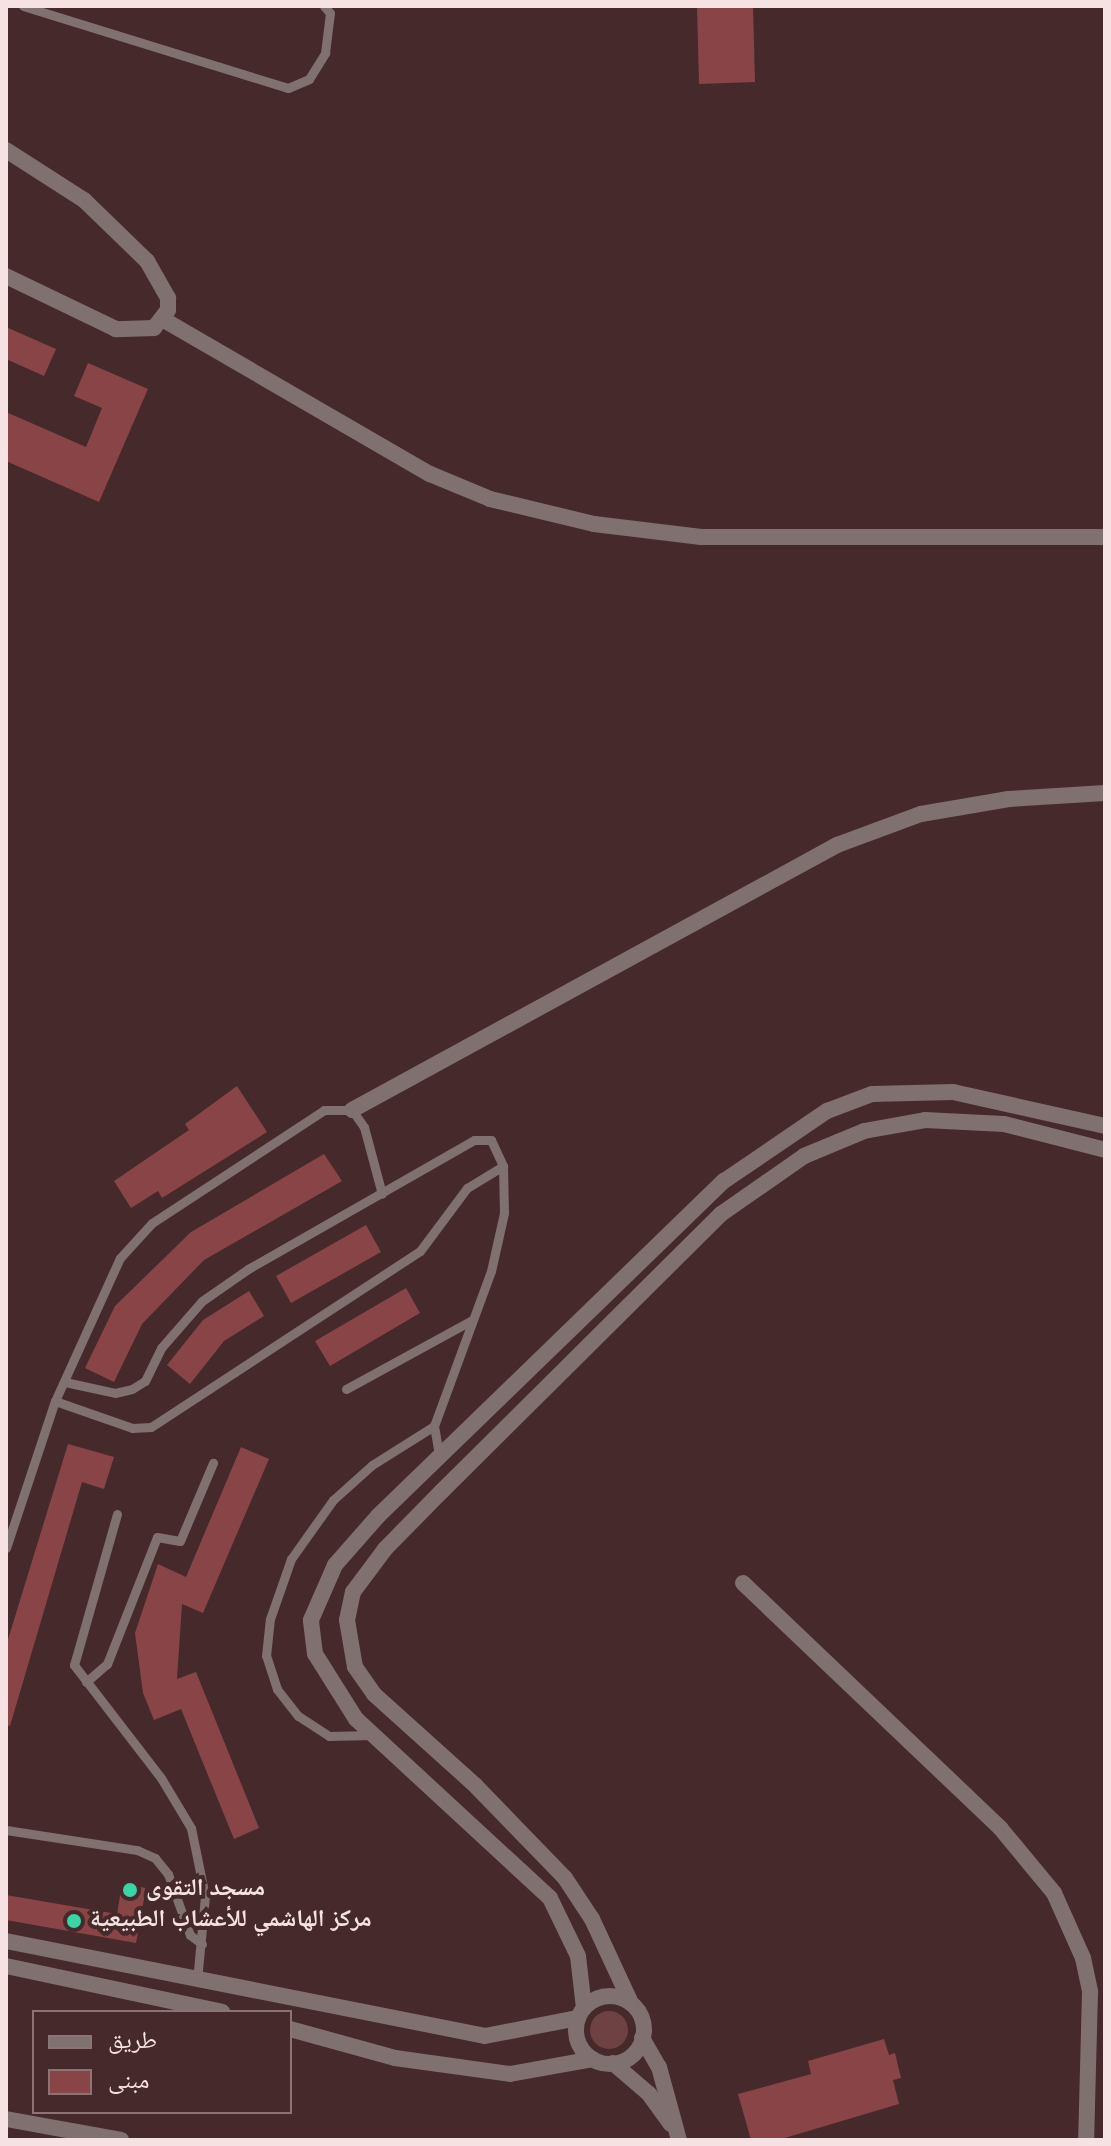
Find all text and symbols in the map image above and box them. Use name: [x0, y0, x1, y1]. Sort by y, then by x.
place label: مسجد التقوى: [146, 1876, 265, 1904]
marker: مسجد التقوى: [121, 1881, 139, 1899]
place label: مركز الهاشمي للأعشاب الطبيعية: [90, 1907, 372, 1935]
marker: مركز الهاشمي للأعشاب الطبيعية: [65, 1912, 83, 1930]
legend: [32, 2010, 292, 2114]
text: طريق: [108, 2027, 157, 2057]
text: مبنى: [108, 2067, 149, 2097]

